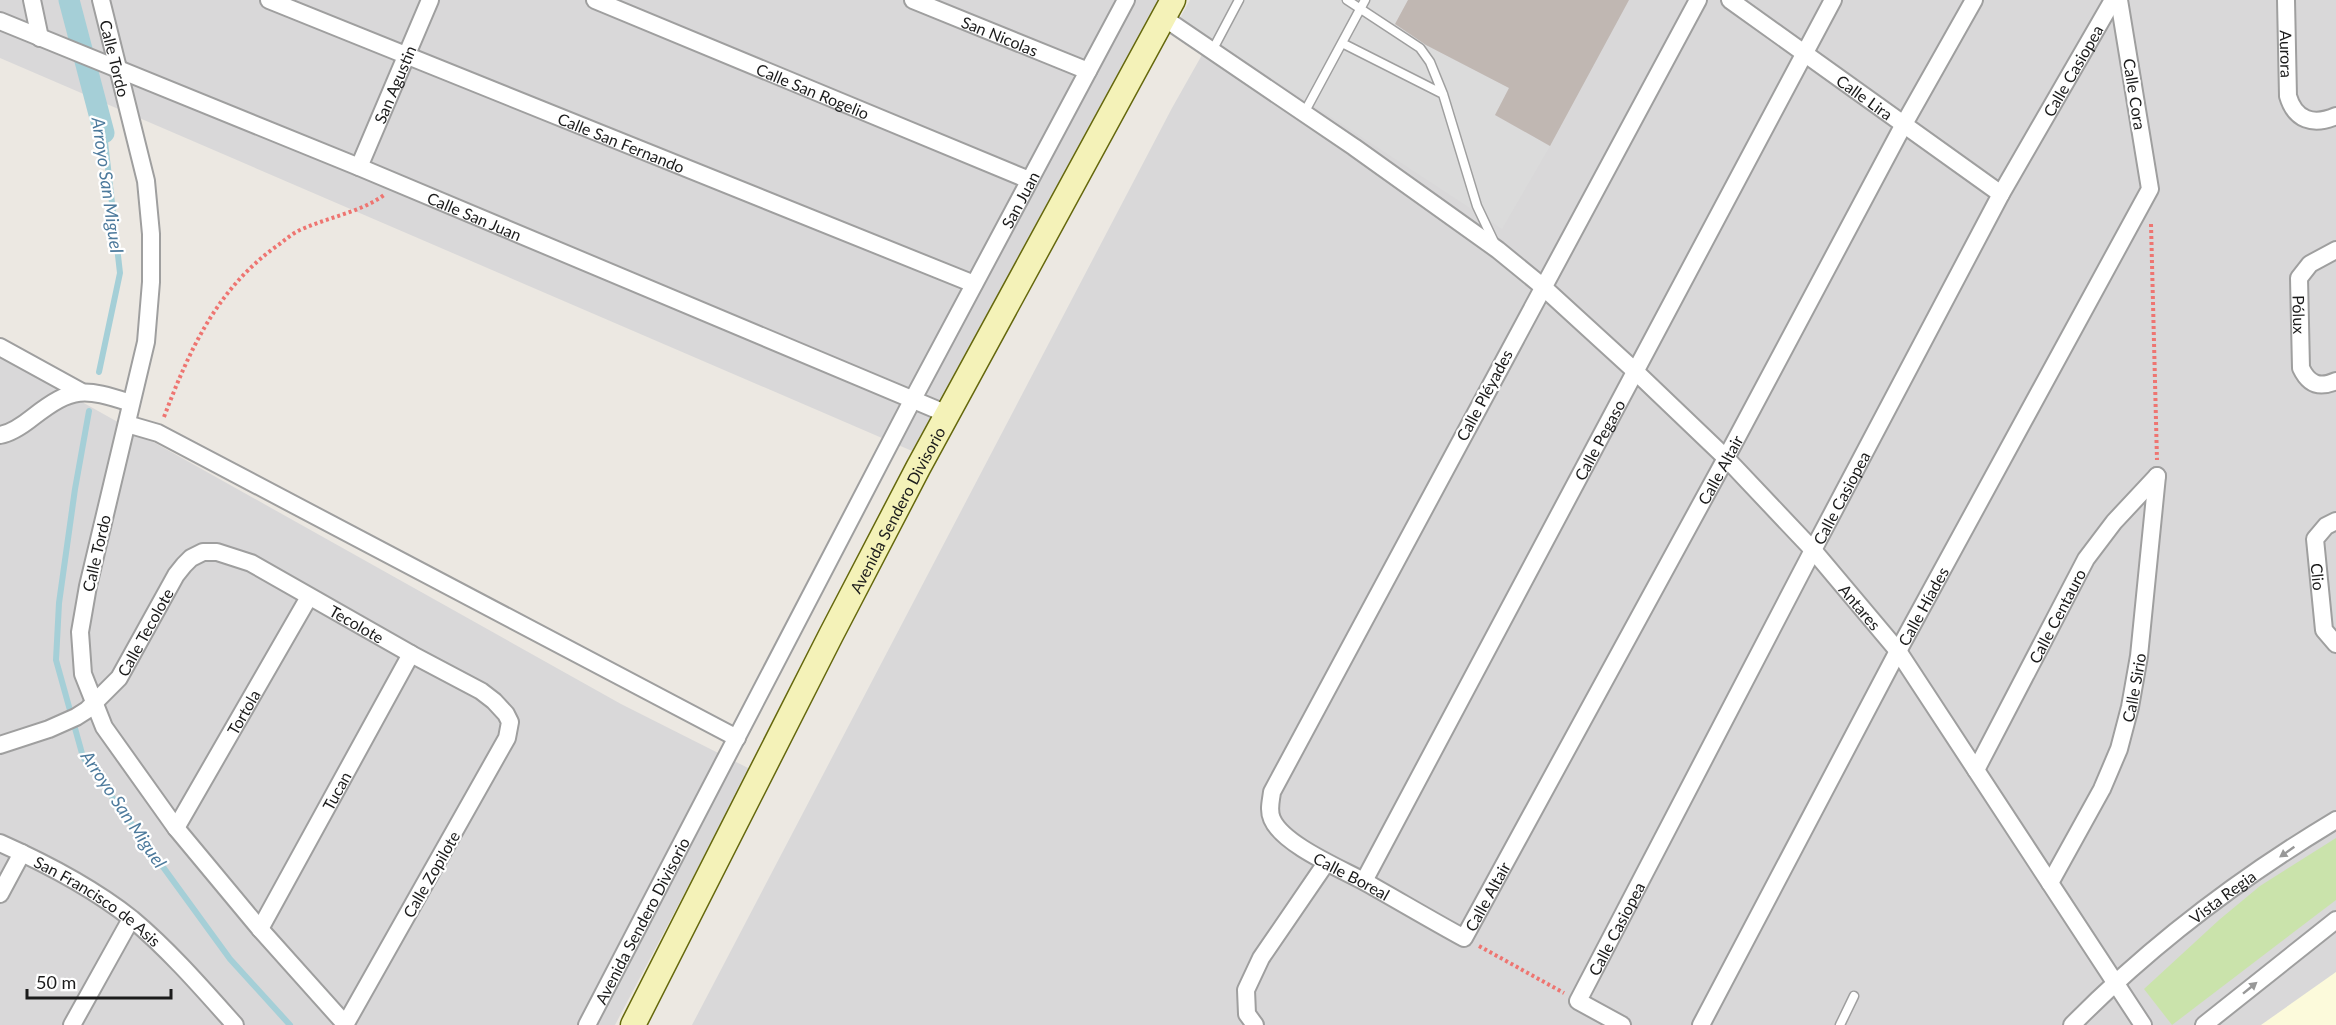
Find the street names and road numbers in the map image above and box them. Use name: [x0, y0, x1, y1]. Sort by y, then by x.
street label: San Nicolas: [959, 11, 1041, 59]
street label: Calle Tordo: [97, 18, 134, 99]
street label: Calle Casiopea: [2038, 21, 2106, 120]
street label: Aurora: [2277, 30, 2297, 78]
street label: San Agustin: [369, 42, 419, 126]
street label: Calle Cora: [2120, 57, 2150, 131]
street label: Calle San Rogelio: [754, 59, 872, 122]
street label: Calle Lira: [1833, 70, 1897, 123]
street label: Calle San Fernando: [555, 108, 688, 176]
street label: San Juan: [997, 168, 1042, 231]
street label: Calle San Juan: [425, 187, 525, 244]
street label: Pólux: [2290, 295, 2310, 334]
street label: Calle Pléyades: [1452, 346, 1516, 444]
street label: Calle Pegaso: [1570, 396, 1628, 483]
street label: Avenida Sendero Divisorio: [845, 423, 948, 596]
street label: Calle Altair: [1693, 431, 1746, 508]
street label: Calle Casiopea: [1808, 448, 1873, 547]
street label: Calle Tordo: [78, 513, 114, 593]
street label: Clio: [2308, 562, 2330, 591]
street label: Calle Híades: [1893, 563, 1952, 649]
street label: Calle Centauro: [2024, 565, 2089, 666]
street label: Antares: [1836, 580, 1885, 633]
street label: Calle Tecolote: [113, 585, 176, 679]
street label: Tecolote: [327, 600, 388, 646]
street label: Calle Sirio: [2117, 651, 2149, 724]
street label: Tortola: [222, 686, 263, 738]
street label: Tucan: [318, 768, 354, 813]
street label: Calle Zopilote: [399, 827, 463, 921]
street label: Avenida Sendero Divisorio: [590, 834, 693, 1007]
street label: Calle Boreal: [1310, 848, 1393, 904]
street label: San Francisco de Asis: [31, 851, 165, 950]
street label: Calle Altair: [1460, 858, 1514, 934]
street label: Vista Regia: [2185, 866, 2259, 927]
street label: Calle Casiopea: [1584, 878, 1648, 978]

